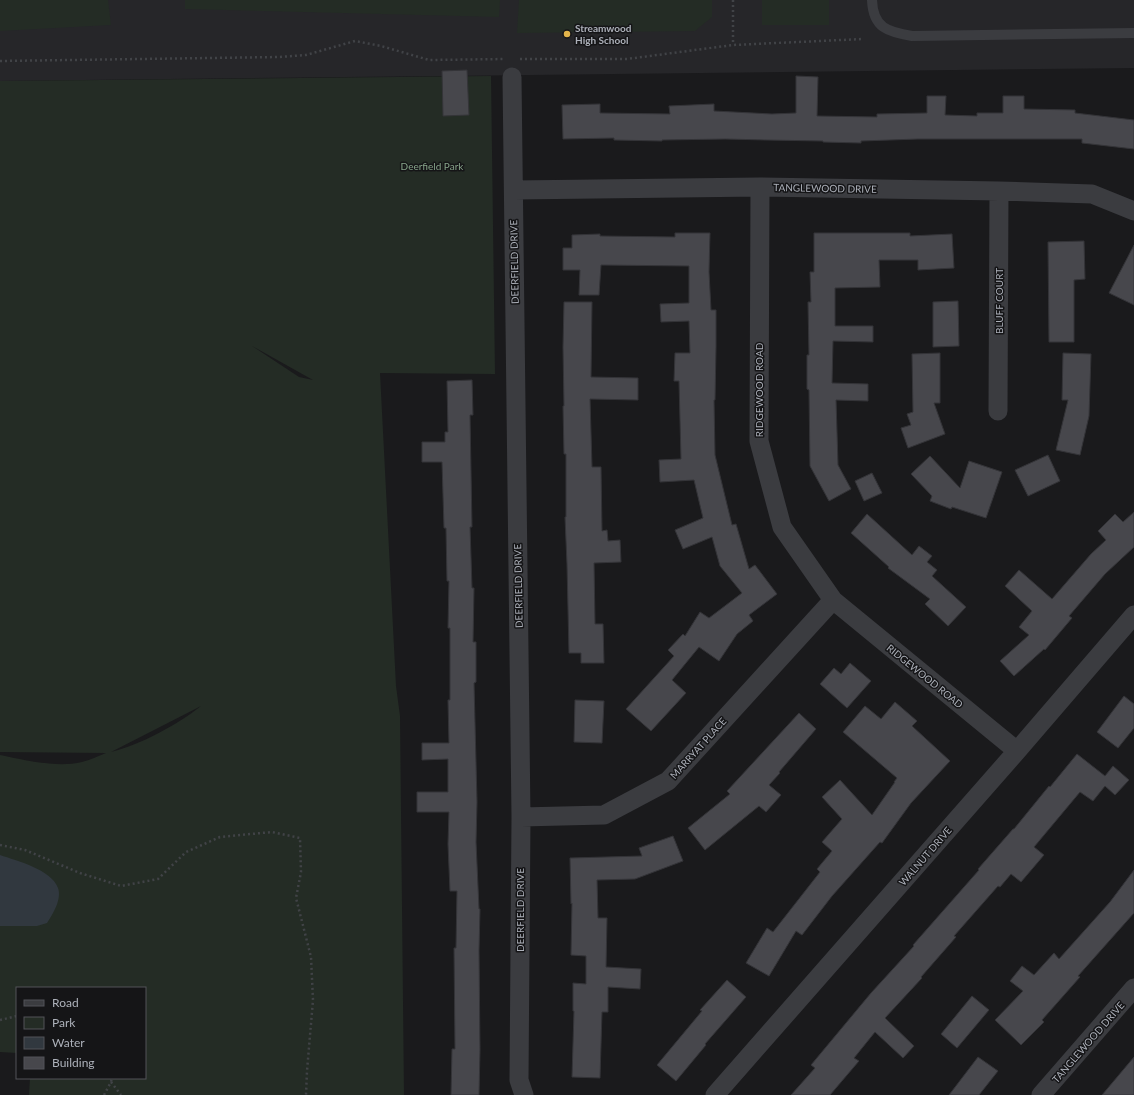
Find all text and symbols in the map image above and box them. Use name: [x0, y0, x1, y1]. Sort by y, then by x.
place label: Streamwood High School: [575, 22, 632, 46]
marker: Streamwood High School: [562, 29, 572, 39]
park label: Deerfield Park: [401, 160, 464, 172]
street label: TANGLEWOOD DRIVE: [773, 181, 877, 195]
street label: DEERFIELD DRIVE: [507, 220, 521, 304]
street label: BLUFF COURT: [993, 268, 1005, 334]
street label: RIDGEWOOD ROAD: [753, 342, 765, 437]
street label: DEERFIELD DRIVE: [511, 544, 525, 628]
street label: RIDGEWOOD ROAD: [884, 642, 966, 711]
street label: MARRYAT PLACE: [667, 715, 729, 781]
street label: WALNUT DRIVE: [896, 824, 954, 888]
street label: DEERFIELD DRIVE: [514, 868, 526, 952]
legend: [16, 987, 146, 1079]
text: Road: [52, 995, 79, 1010]
street label: TANGLEWOOD DRIVE: [1050, 999, 1127, 1085]
text: Park: [52, 1015, 76, 1030]
text: Water: [52, 1035, 85, 1050]
text: Building: [52, 1055, 95, 1070]

